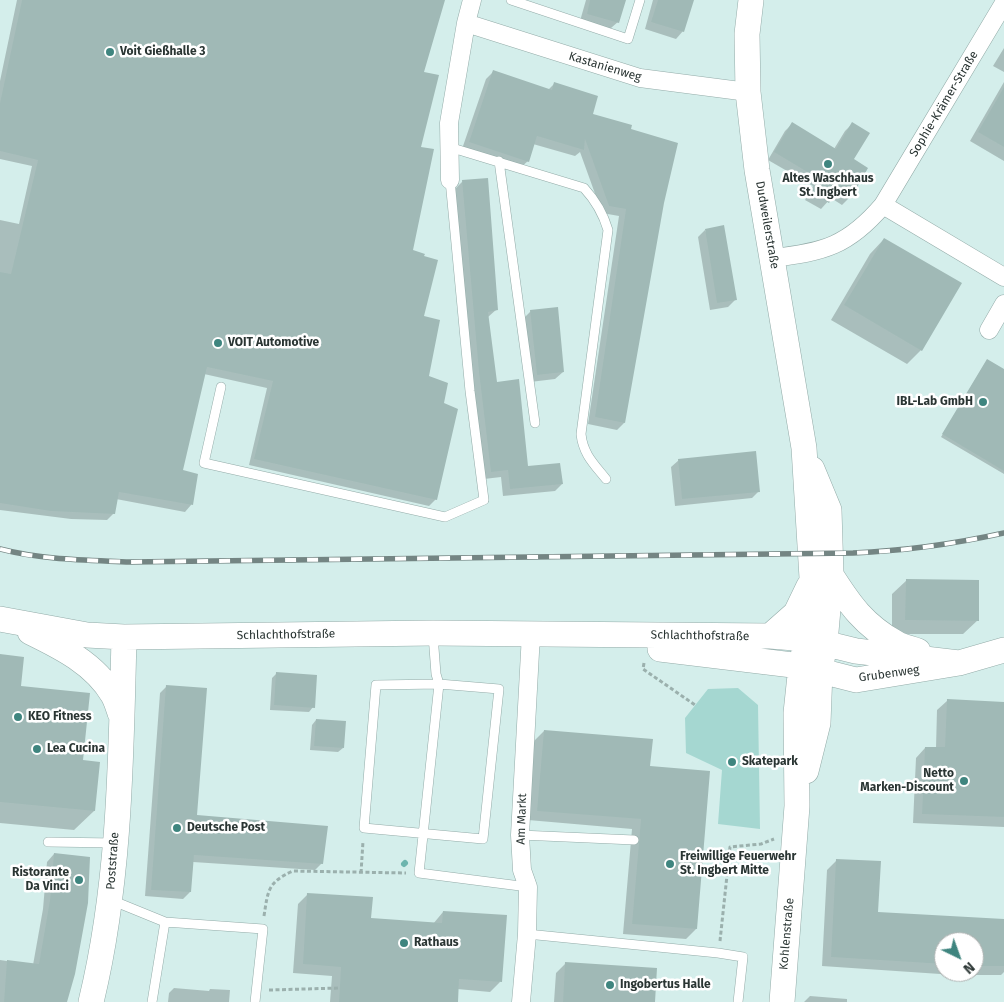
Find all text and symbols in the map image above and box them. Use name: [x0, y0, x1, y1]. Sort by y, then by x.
place label: Voit Gießhalle 3: [120, 45, 206, 59]
marker: Voit Gießhalle 3: [104, 46, 116, 58]
street label: Sophie-Krämer-Straße: [907, 48, 981, 160]
street label: Kastanienweg: [567, 49, 643, 85]
marker: Altes Waschhaus St. Ingbert: [822, 158, 834, 170]
place label: Altes Waschhaus St. Ingbert: [782, 172, 874, 200]
street label: Dudweilerstraße: [752, 180, 782, 270]
place label: VOIT Automotive: [228, 336, 319, 350]
marker: VOIT Automotive: [212, 337, 224, 349]
place label: IBL-Lab GmbH: [897, 395, 973, 409]
marker: IBL-Lab GmbH: [977, 396, 989, 408]
street label: Schlachthofstraße: [237, 627, 335, 643]
street label: Schlachthofstraße: [651, 628, 749, 644]
street label: Grubenweg: [858, 663, 920, 685]
place label: KEO Fitness: [28, 710, 91, 724]
marker: KEO Fitness: [12, 711, 24, 723]
place label: Lea Cucina: [47, 742, 105, 756]
marker: Lea Cucina: [31, 743, 43, 755]
place label: Skatepark: [742, 755, 798, 769]
marker: Skatepark: [726, 756, 738, 768]
place label: Netto Marken-Discount: [860, 767, 954, 795]
marker: Netto Marken-Discount: [958, 775, 970, 787]
street label: Am Markt: [514, 793, 530, 845]
place label: Deutsche Post: [187, 821, 265, 835]
marker: Deutsche Post: [171, 822, 183, 834]
street label: Poststraße: [104, 832, 122, 890]
place label: Freiwillige Feuerwehr St. Ingbert Mitte: [680, 850, 796, 878]
marker: Freiwillige Feuerwehr St. Ingbert Mitte: [664, 858, 676, 870]
place label: Ristorante Da Vinci: [12, 866, 69, 894]
marker: Ristorante Da Vinci: [73, 874, 85, 886]
street label: Kohlenstraße: [777, 897, 797, 971]
north arrow: [934, 932, 984, 982]
place label: Rathaus: [414, 936, 459, 950]
marker: Rathaus: [398, 937, 410, 949]
text: N: [960, 958, 978, 977]
place label: Ingobertus Halle: [620, 978, 711, 992]
marker: Ingobertus Halle: [604, 979, 616, 991]

